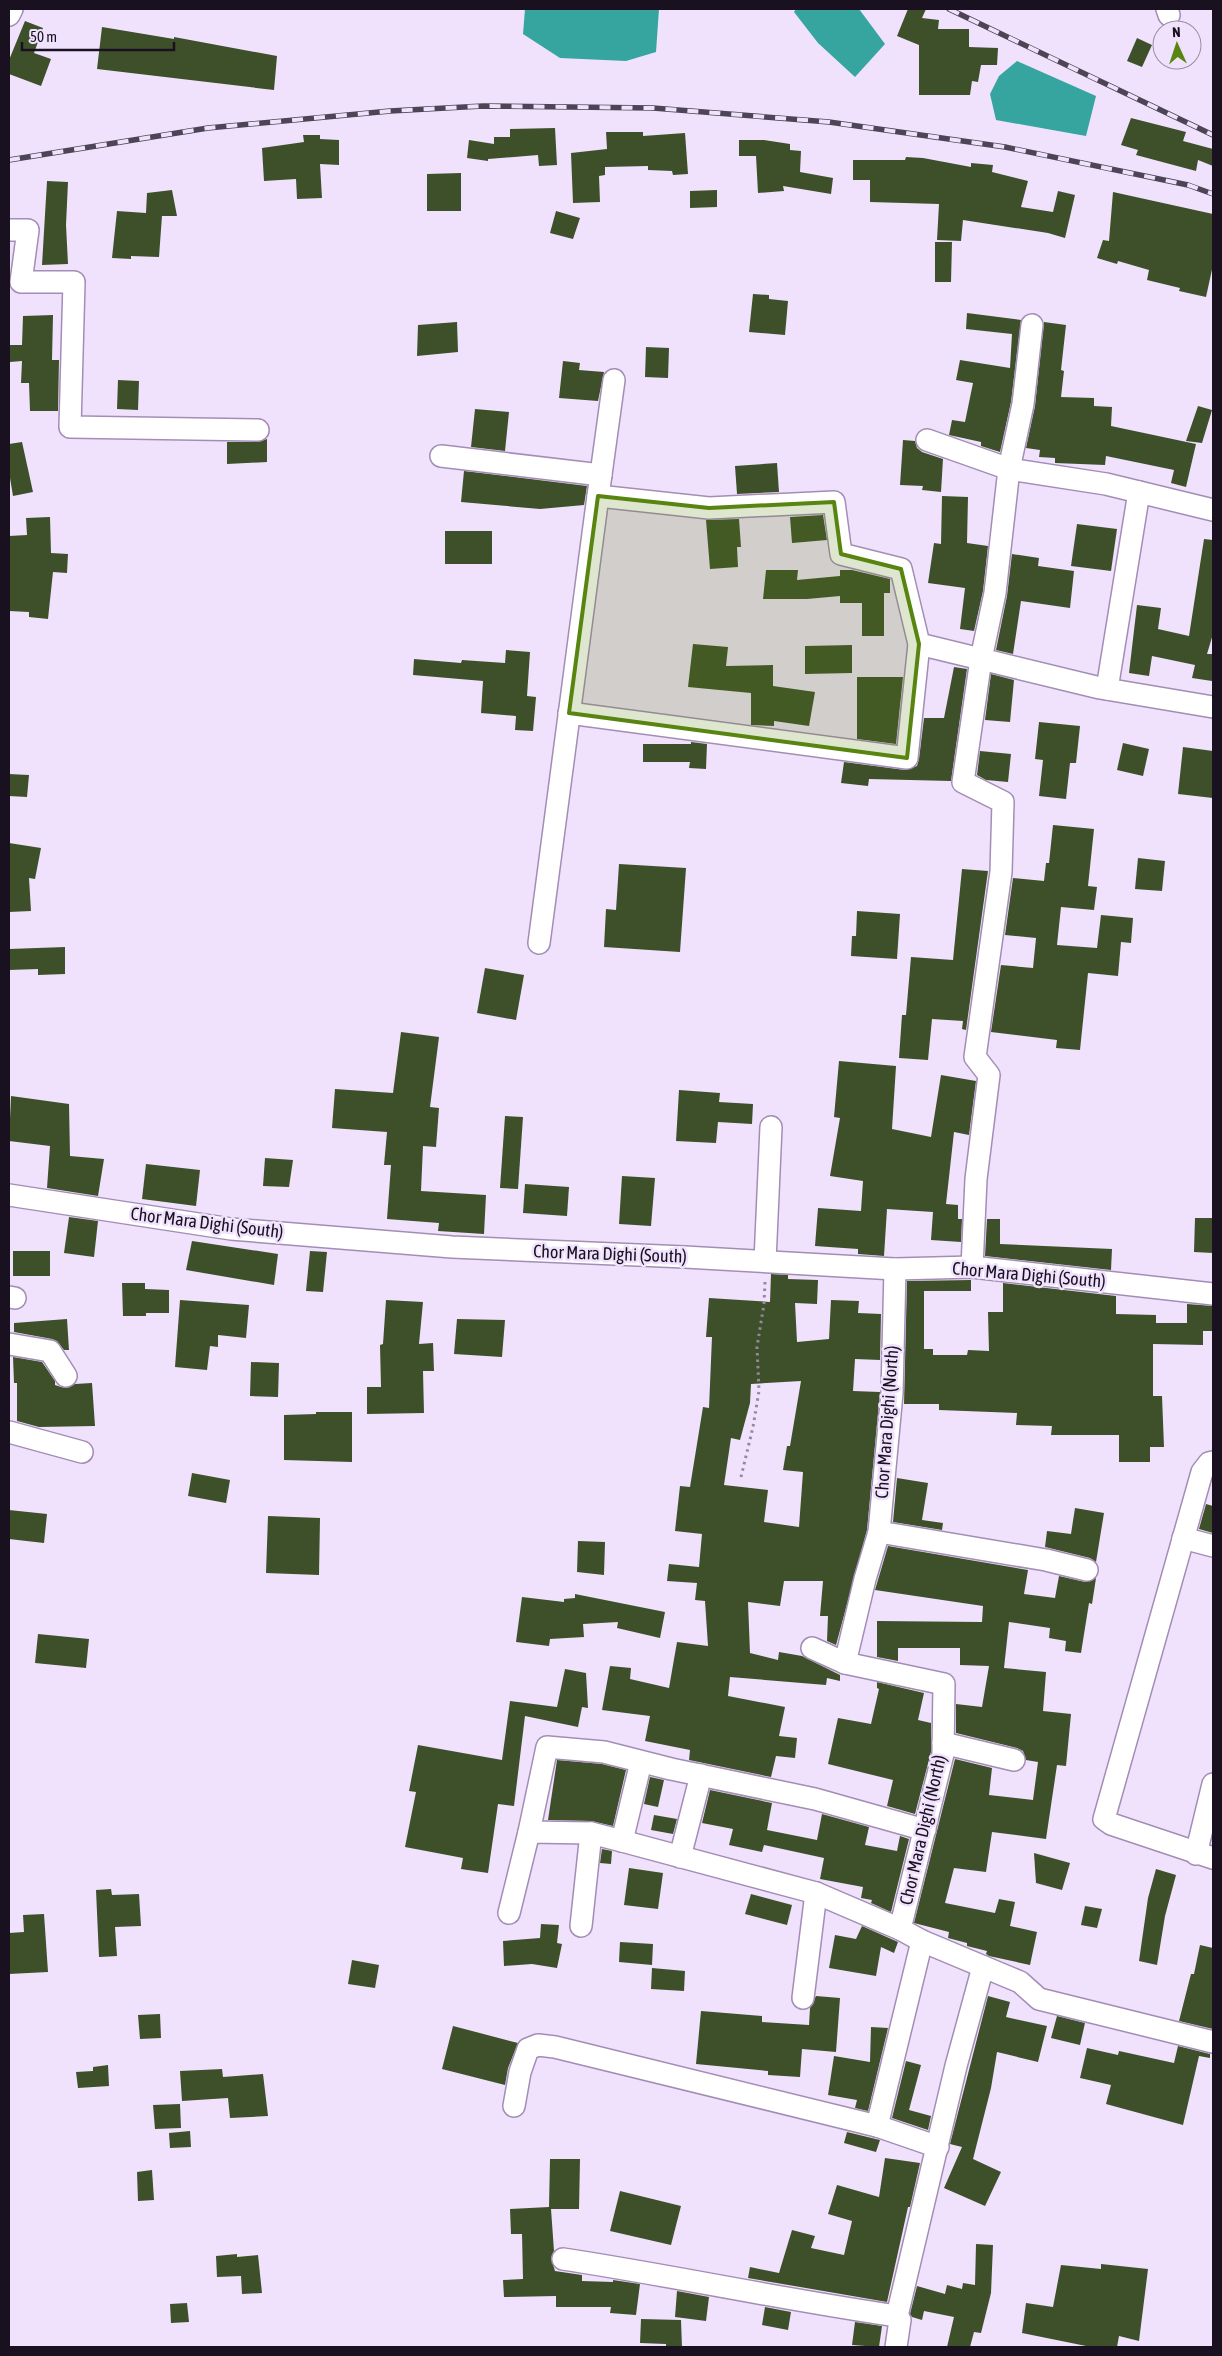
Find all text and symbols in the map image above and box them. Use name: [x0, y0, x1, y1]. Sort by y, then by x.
scale bar: [22, 20, 175, 52]
north arrow: [1152, 20, 1202, 70]
text: N: [1172, 24, 1181, 40]
text: 50 m: [30, 28, 57, 45]
street label: Chor Mara Dighi (South): [129, 1203, 285, 1242]
street label: Chor Mara Dighi (South): [533, 1240, 687, 1267]
street label: Chor Mara Dighi (South): [951, 1257, 1107, 1292]
street label: Chor Mara Dighi (North): [871, 1345, 902, 1499]
street label: Chor Mara Dighi (North): [895, 1753, 950, 1907]

